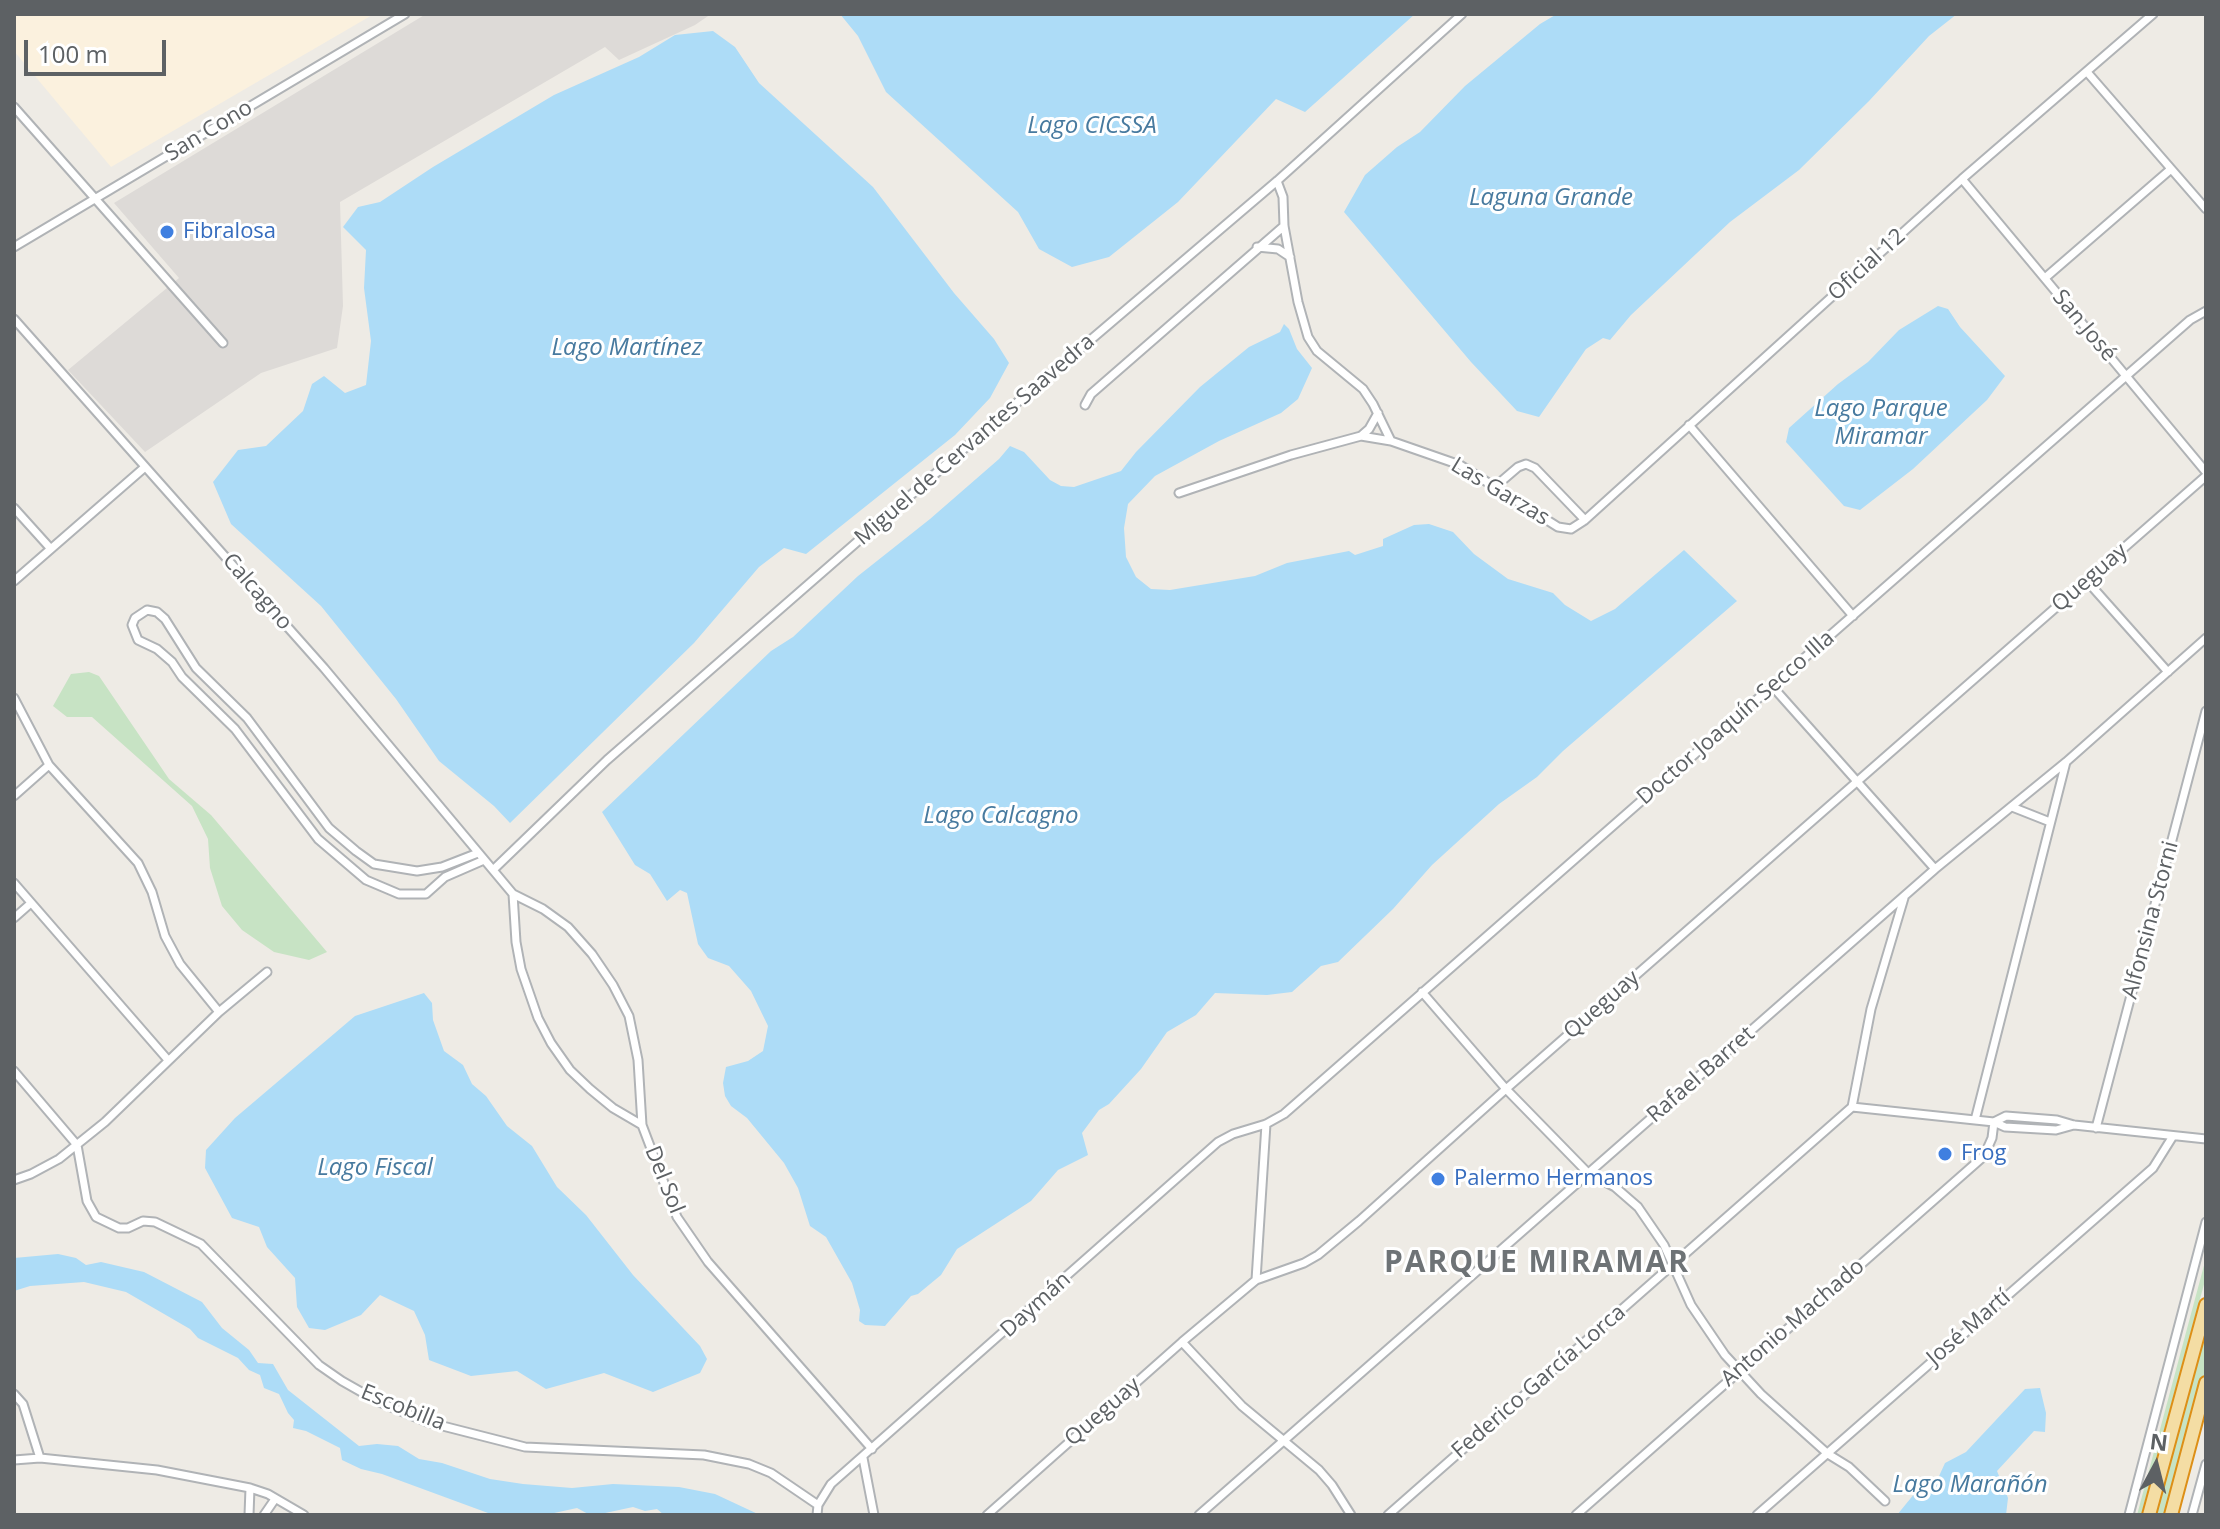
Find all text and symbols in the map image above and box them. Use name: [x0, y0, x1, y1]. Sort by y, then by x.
scale bar: [28, 24, 170, 74]
text: 100 m: [38, 37, 108, 70]
street label: San Cono: [160, 95, 258, 167]
water label: Lago CICSSA: [1027, 112, 1157, 140]
water label: Laguna Grande: [1469, 184, 1633, 212]
place label: Fibralosa: [183, 219, 276, 245]
marker: Fibralosa: [158, 223, 176, 241]
street label: Oficial 12: [1823, 223, 1911, 307]
street label: San José: [2046, 285, 2122, 367]
street label: Miguel de Cervantes Saavedra: [850, 329, 1100, 551]
water label: Lago Martínez: [552, 334, 702, 362]
water label: Lago Parque Miramar: [1814, 395, 1948, 451]
street label: Las Garzas: [1446, 452, 1554, 532]
street label: Queguay: [2047, 538, 2133, 618]
street label: Calcagno: [217, 548, 297, 636]
street label: Doctor Joaquín Secco Illa: [1632, 625, 1840, 811]
water label: Lago Calcagno: [923, 802, 1079, 830]
street label: Alfonsina Storni: [2117, 838, 2185, 1002]
street label: Queguay: [1559, 965, 1645, 1045]
street label: Rafael Barret: [1642, 1021, 1760, 1129]
place label: Frog: [1961, 1141, 2007, 1167]
street label: Del Sol: [639, 1142, 689, 1218]
marker: Frog: [1936, 1145, 1954, 1163]
water label: Lago Fiscal: [317, 1154, 433, 1182]
place label: Palermo Hermanos: [1454, 1166, 1653, 1192]
marker: Palermo Hermanos: [1429, 1170, 1447, 1188]
district label: PARQUE MIRAMAR: [1384, 1245, 1690, 1281]
street label: Antonio Machado: [1716, 1254, 1870, 1392]
street label: Daymán: [995, 1267, 1077, 1343]
street label: José Martí: [1922, 1285, 2016, 1371]
street label: Federico García Lorca: [1447, 1299, 1631, 1465]
street label: Queguay: [1060, 1372, 1146, 1452]
street label: Escobilla: [357, 1379, 449, 1437]
north arrow: [2116, 1425, 2196, 1505]
text: N: [2148, 1425, 2170, 1457]
water label: Lago Marañón: [1892, 1471, 2048, 1499]

